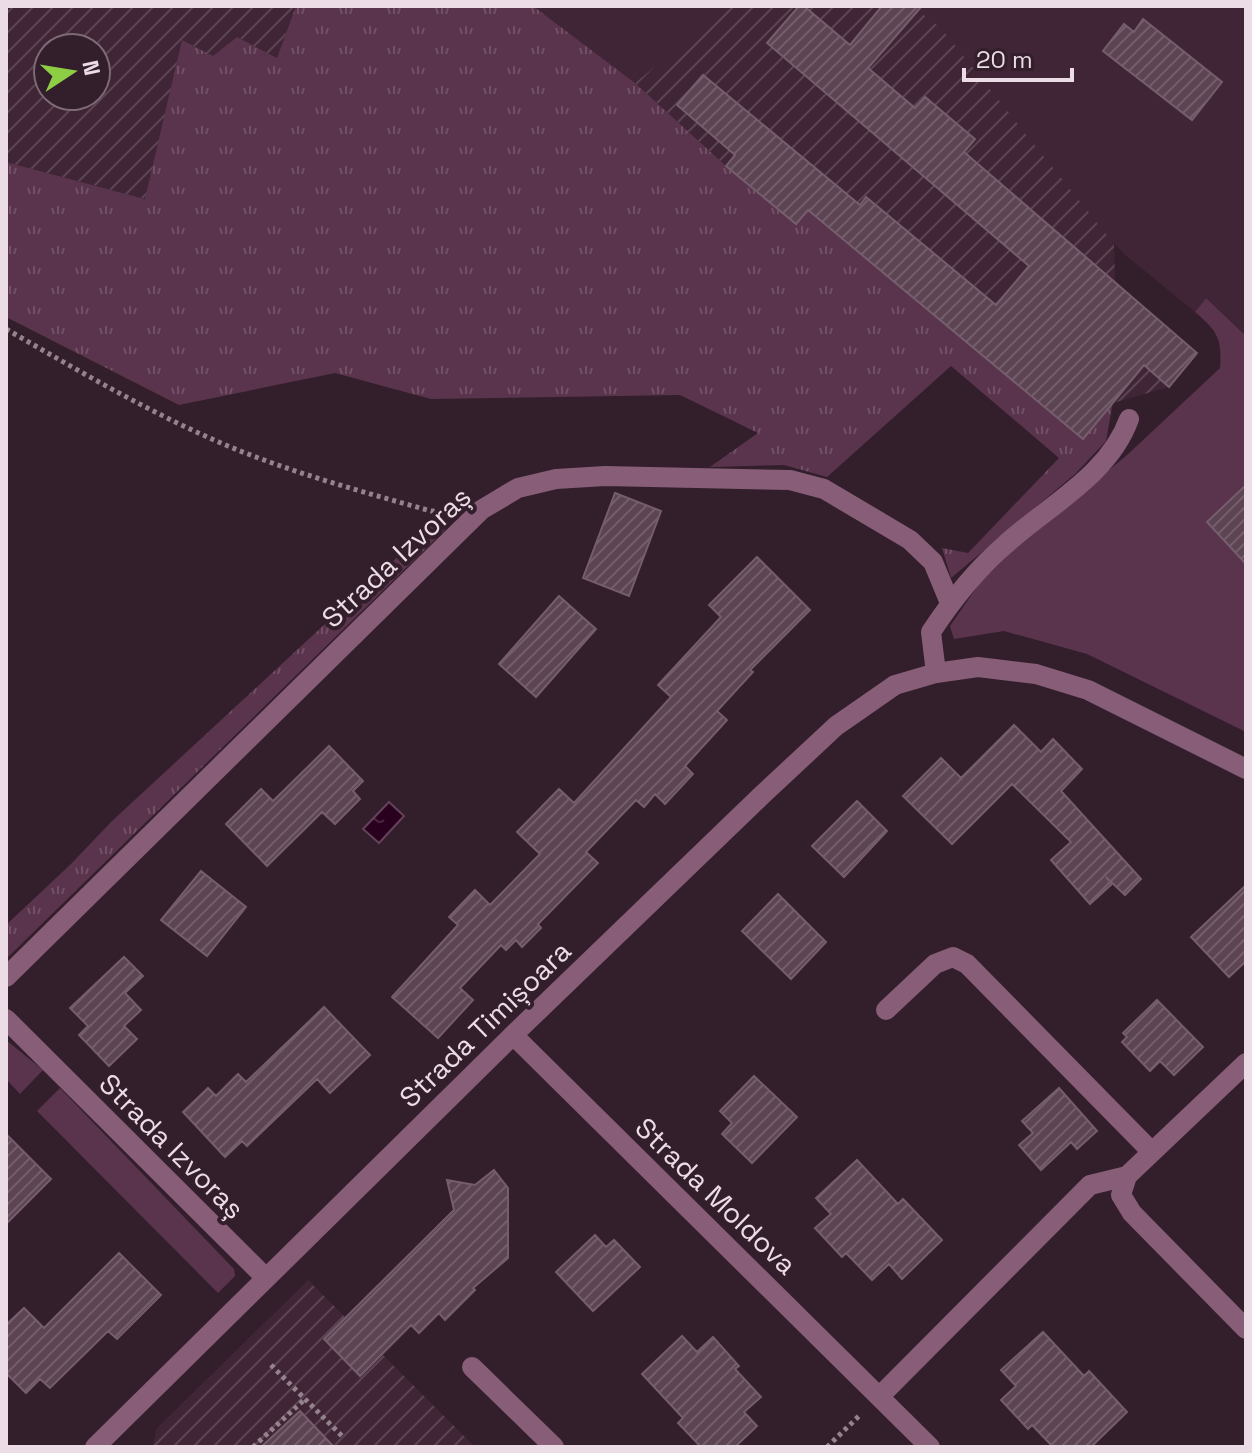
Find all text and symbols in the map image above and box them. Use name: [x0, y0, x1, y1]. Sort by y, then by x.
north arrow: [32, 32, 112, 112]
scale bar: [964, 32, 1072, 82]
text: 20 m: [976, 44, 1033, 75]
text: N: [76, 58, 107, 78]
street label: Strada Izvoraș: [314, 479, 478, 635]
street label: Strada Timișoara: [392, 933, 578, 1115]
street label: Strada Izvoraș: [92, 1066, 252, 1226]
street label: Strada Moldova: [628, 1110, 804, 1282]

